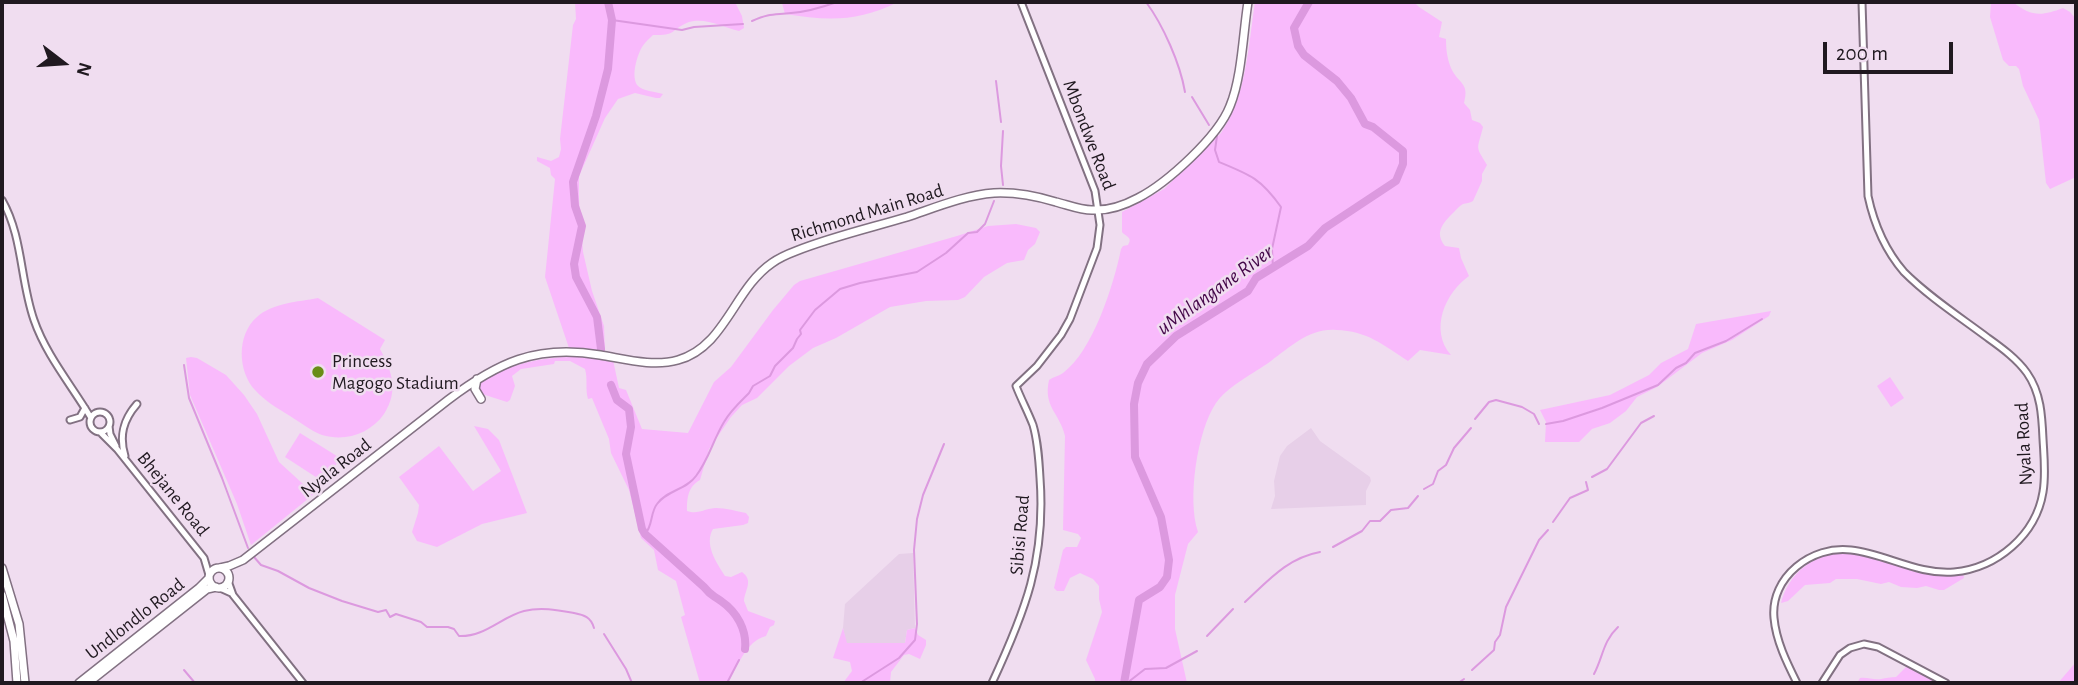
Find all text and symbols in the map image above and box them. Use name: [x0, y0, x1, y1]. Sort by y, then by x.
north arrow: [28, 28, 98, 98]
scale bar: [1826, 28, 1955, 72]
text: 200 m: [1836, 43, 1888, 64]
text: N: [73, 60, 95, 78]
street label: Mbondwe Road: [1058, 77, 1120, 193]
street label: Richmond Main Road: [788, 179, 946, 247]
water label: uMhlangane River: [1152, 239, 1278, 341]
place label: Princess Magogo Stadium: [332, 350, 459, 394]
marker: Princess Magogo Stadium: [310, 364, 326, 380]
street label: Nyala Road: [2010, 402, 2038, 486]
street label: Nyala Road: [296, 433, 376, 503]
street label: Bhejane Road: [132, 447, 214, 541]
street label: Sibisi Road: [1005, 494, 1035, 576]
street label: Undlondlo Road: [81, 573, 189, 665]

